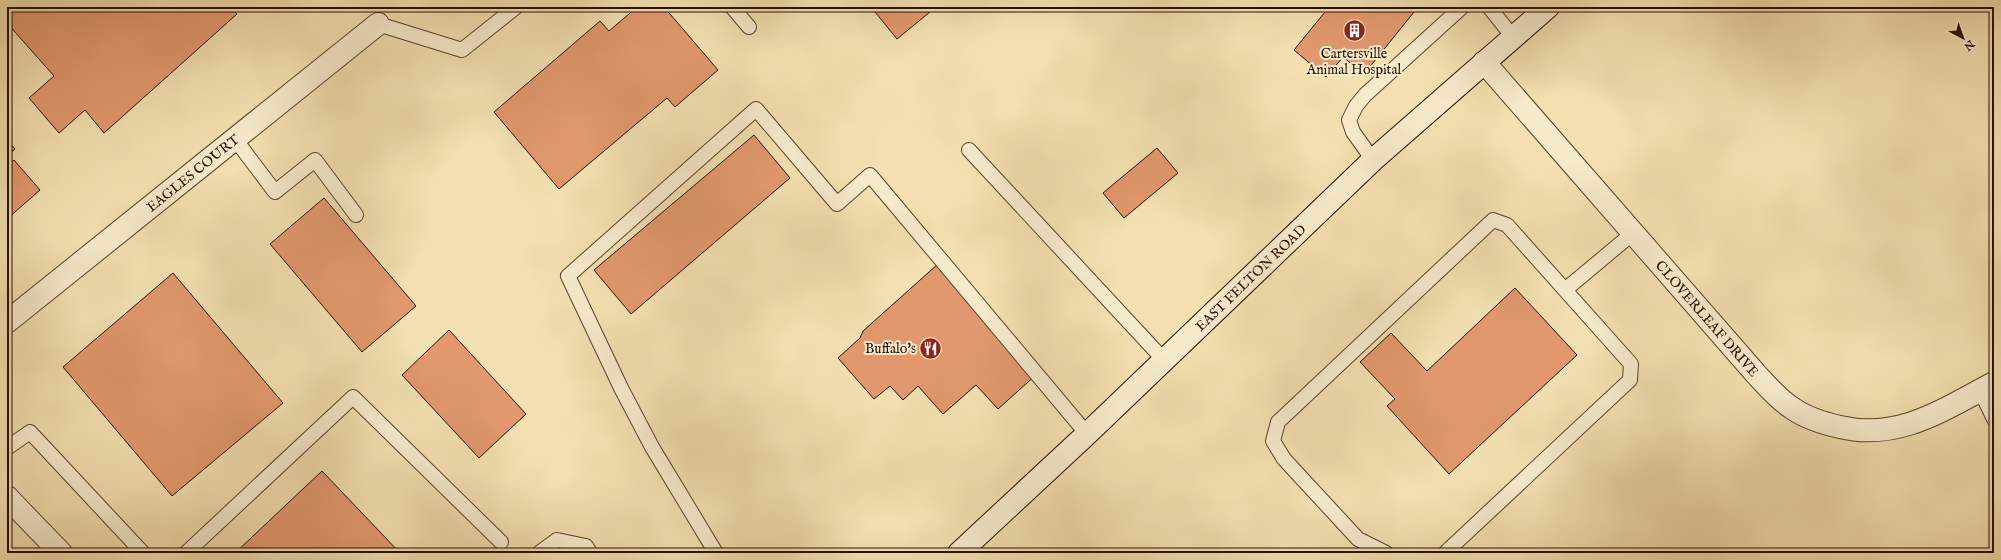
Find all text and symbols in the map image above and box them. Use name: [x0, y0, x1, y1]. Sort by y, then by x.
building icon: Cartersville Animal Hospital: [1341, 18, 1367, 44]
north arrow: [1943, 18, 1983, 58]
text: N: [1960, 36, 1978, 54]
place label: Cartersville Animal Hospital: [1306, 45, 1401, 79]
street label: EAGLES COURT: [143, 131, 244, 216]
street label: EAST FELTON ROAD: [1192, 221, 1310, 336]
street label: CLOVERLEAF DRIVE: [1651, 257, 1762, 381]
restaurant icon: Buffalo's: [918, 335, 944, 361]
place label: Buffalo's: [865, 340, 916, 358]

